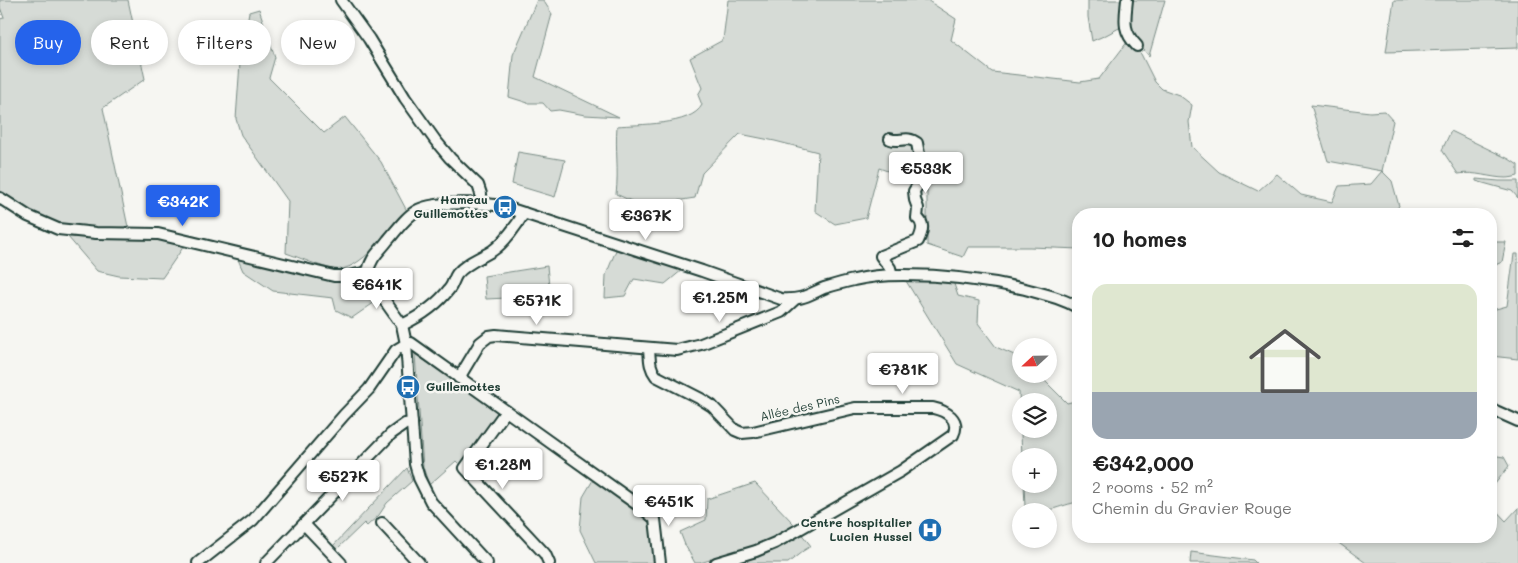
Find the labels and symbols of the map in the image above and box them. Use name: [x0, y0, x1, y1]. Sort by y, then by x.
pin: €533K: [891, 152, 961, 194]
pin: €342K: [148, 184, 218, 227]
place label: Hameau Guillemottes: [414, 191, 488, 221]
bus stop icon: Hameau Guillemottes: [492, 194, 518, 220]
pin: €367K: [611, 198, 681, 241]
pin: €641K: [342, 268, 412, 310]
pin: €1.25M: [679, 280, 761, 323]
pin: €571K: [502, 284, 572, 326]
north arrow: [1012, 338, 1058, 382]
pin: €781K: [868, 352, 938, 395]
bus stop icon: Guillemottes: [395, 374, 421, 400]
place label: Guillemottes: [426, 378, 500, 394]
street label: Allée des Pins: [758, 390, 841, 424]
pin: €1.28M: [462, 448, 544, 490]
pin: €527K: [308, 460, 378, 502]
pin: €451K: [634, 484, 704, 527]
place label: Centre hospitalier Lucien Hussel: [801, 514, 912, 544]
hospital icon: Centre hospitalier Lucien Hussel: [917, 517, 943, 543]

